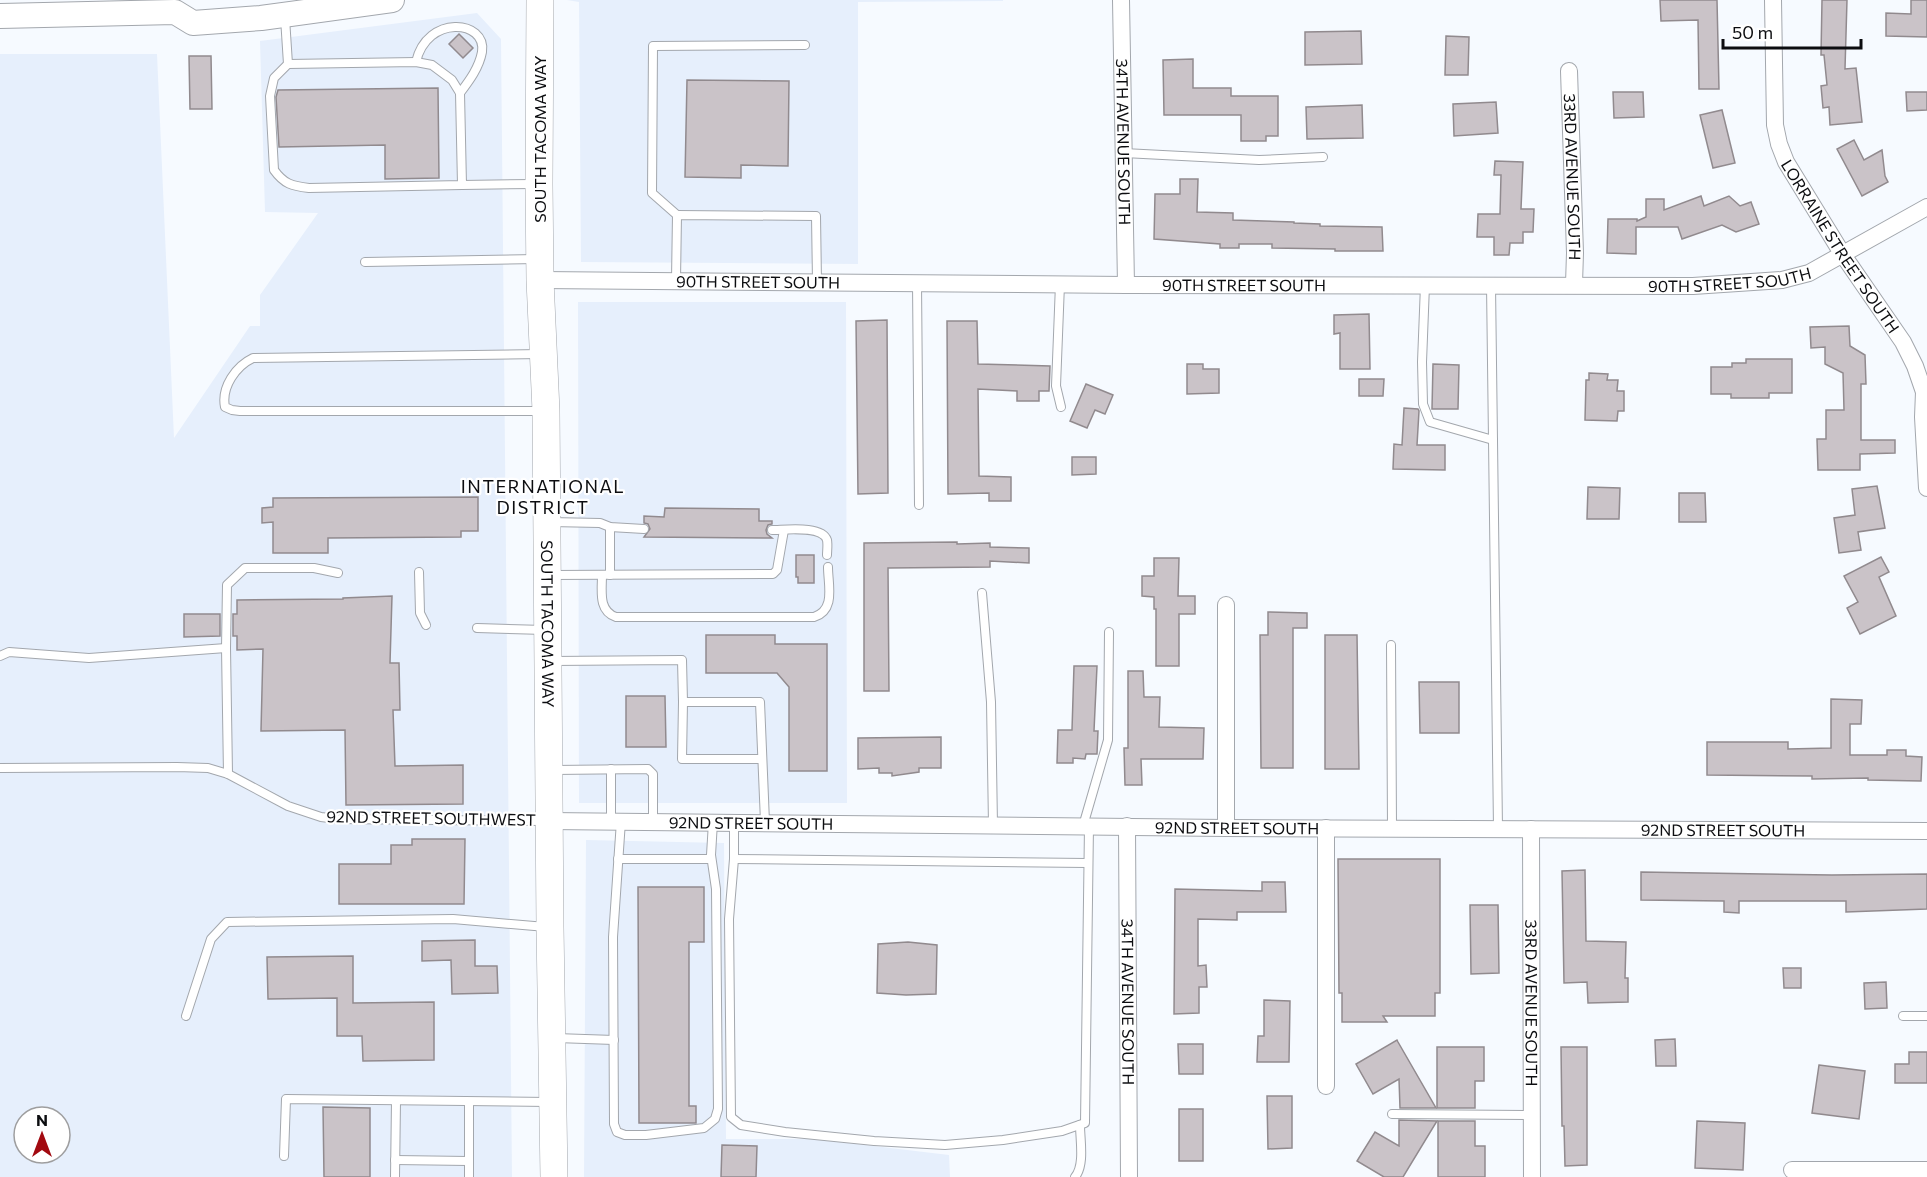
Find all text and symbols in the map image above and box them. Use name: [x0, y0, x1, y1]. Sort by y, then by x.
scale bar: [1723, 12, 1861, 50]
text: 50 m: [1732, 21, 1773, 43]
street label: SOUTH TACOMA WAY: [530, 55, 549, 223]
street label: 34TH AVENUE SOUTH: [1113, 59, 1135, 225]
street label: 33RD AVENUE SOUTH: [1561, 93, 1585, 261]
street label: LORRAINE STREET SOUTH: [1778, 156, 1904, 336]
street label: 90TH STREET SOUTH: [1648, 263, 1813, 295]
street label: 90TH STREET SOUTH: [676, 271, 840, 292]
street label: 90TH STREET SOUTH: [1162, 275, 1326, 294]
district label: INTERNATIONAL DISTRICT: [461, 475, 625, 518]
street label: SOUTH TACOMA WAY: [538, 540, 558, 708]
street label: 92ND STREET SOUTHWEST: [326, 806, 536, 829]
street label: 92ND STREET SOUTH: [669, 812, 833, 833]
street label: 92ND STREET SOUTH: [1155, 817, 1319, 837]
street label: 92ND STREET SOUTH: [1641, 820, 1805, 839]
street label: 34TH AVENUE SOUTH: [1119, 919, 1138, 1085]
street label: 33RD AVENUE SOUTH: [1522, 919, 1542, 1087]
north arrow: [12, 1105, 72, 1165]
text: N: [36, 1110, 48, 1129]

